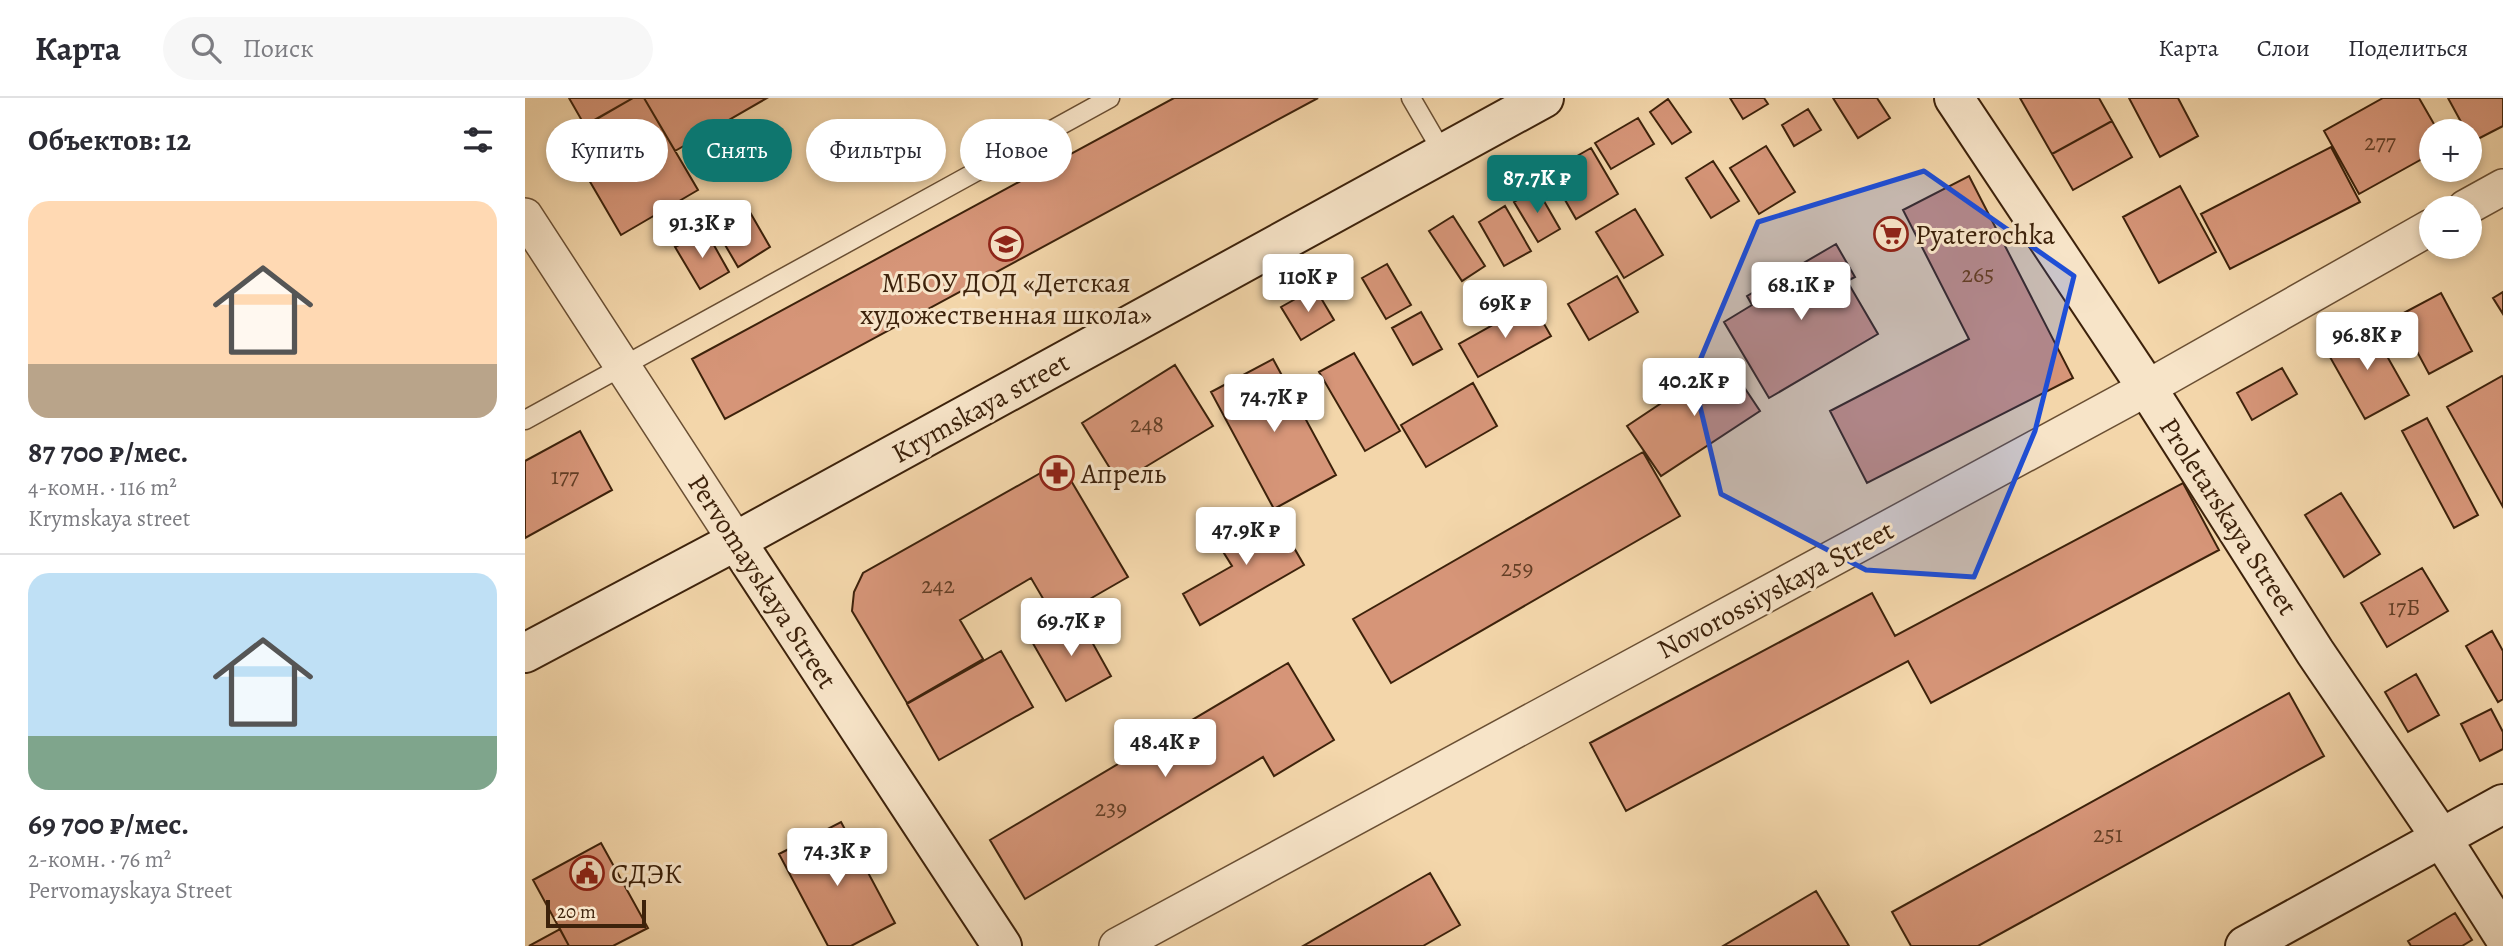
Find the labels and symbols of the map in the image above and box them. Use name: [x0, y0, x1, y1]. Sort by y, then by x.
house number: 277: [2364, 126, 2397, 158]
pin: 87.7K ₽: [1472, 156, 1602, 215]
pin: 91.3K ₽: [637, 200, 767, 260]
supermarket icon: Pyaterochka: [1872, 215, 1910, 253]
place label: Pyaterochka: [1915, 216, 2055, 254]
school or university icon: МБОУ ДОД «Детская художественная школа»: [987, 225, 1025, 263]
pin: 110K ₽: [1251, 254, 1365, 314]
house number: 265: [1962, 258, 1994, 290]
pin: 68.1K ₽: [1736, 262, 1866, 322]
place label: МБОУ ДОД «Детская художественная школа»: [860, 264, 1152, 334]
pin: 69K ₽: [1456, 280, 1554, 340]
pin: 96.8K ₽: [2302, 313, 2432, 372]
street label: Krymskaya street: [885, 343, 1076, 472]
pin: 40.2K ₽: [1629, 358, 1759, 418]
pin: 74.7K ₽: [1209, 374, 1339, 434]
house number: 248: [1130, 408, 1164, 440]
street label: Proletarskaya Street: [2150, 410, 2306, 623]
pharmacy icon: Апрель: [1038, 454, 1076, 492]
place label: Апрель: [1080, 455, 1166, 493]
house number: 177: [551, 460, 580, 492]
street label: Pervomayskaya Street: [678, 467, 846, 696]
pin: 47.9K ₽: [1181, 508, 1311, 567]
street label: Novorossiyskaya Street: [1650, 511, 1900, 668]
house number: 259: [1501, 552, 1533, 584]
house number: 242: [921, 569, 955, 601]
house number: 17Б: [2388, 591, 2420, 623]
pin: 69.7K ₽: [1006, 598, 1136, 658]
pin: 48.4K ₽: [1100, 720, 1230, 779]
house number: 239: [1095, 792, 1127, 824]
house number: 251: [2093, 818, 2123, 850]
pin: 74.3K ₽: [772, 828, 902, 888]
public building icon: СДЭК: [568, 854, 606, 892]
place label: СДЭК: [611, 855, 682, 893]
scale bar: [546, 897, 646, 929]

